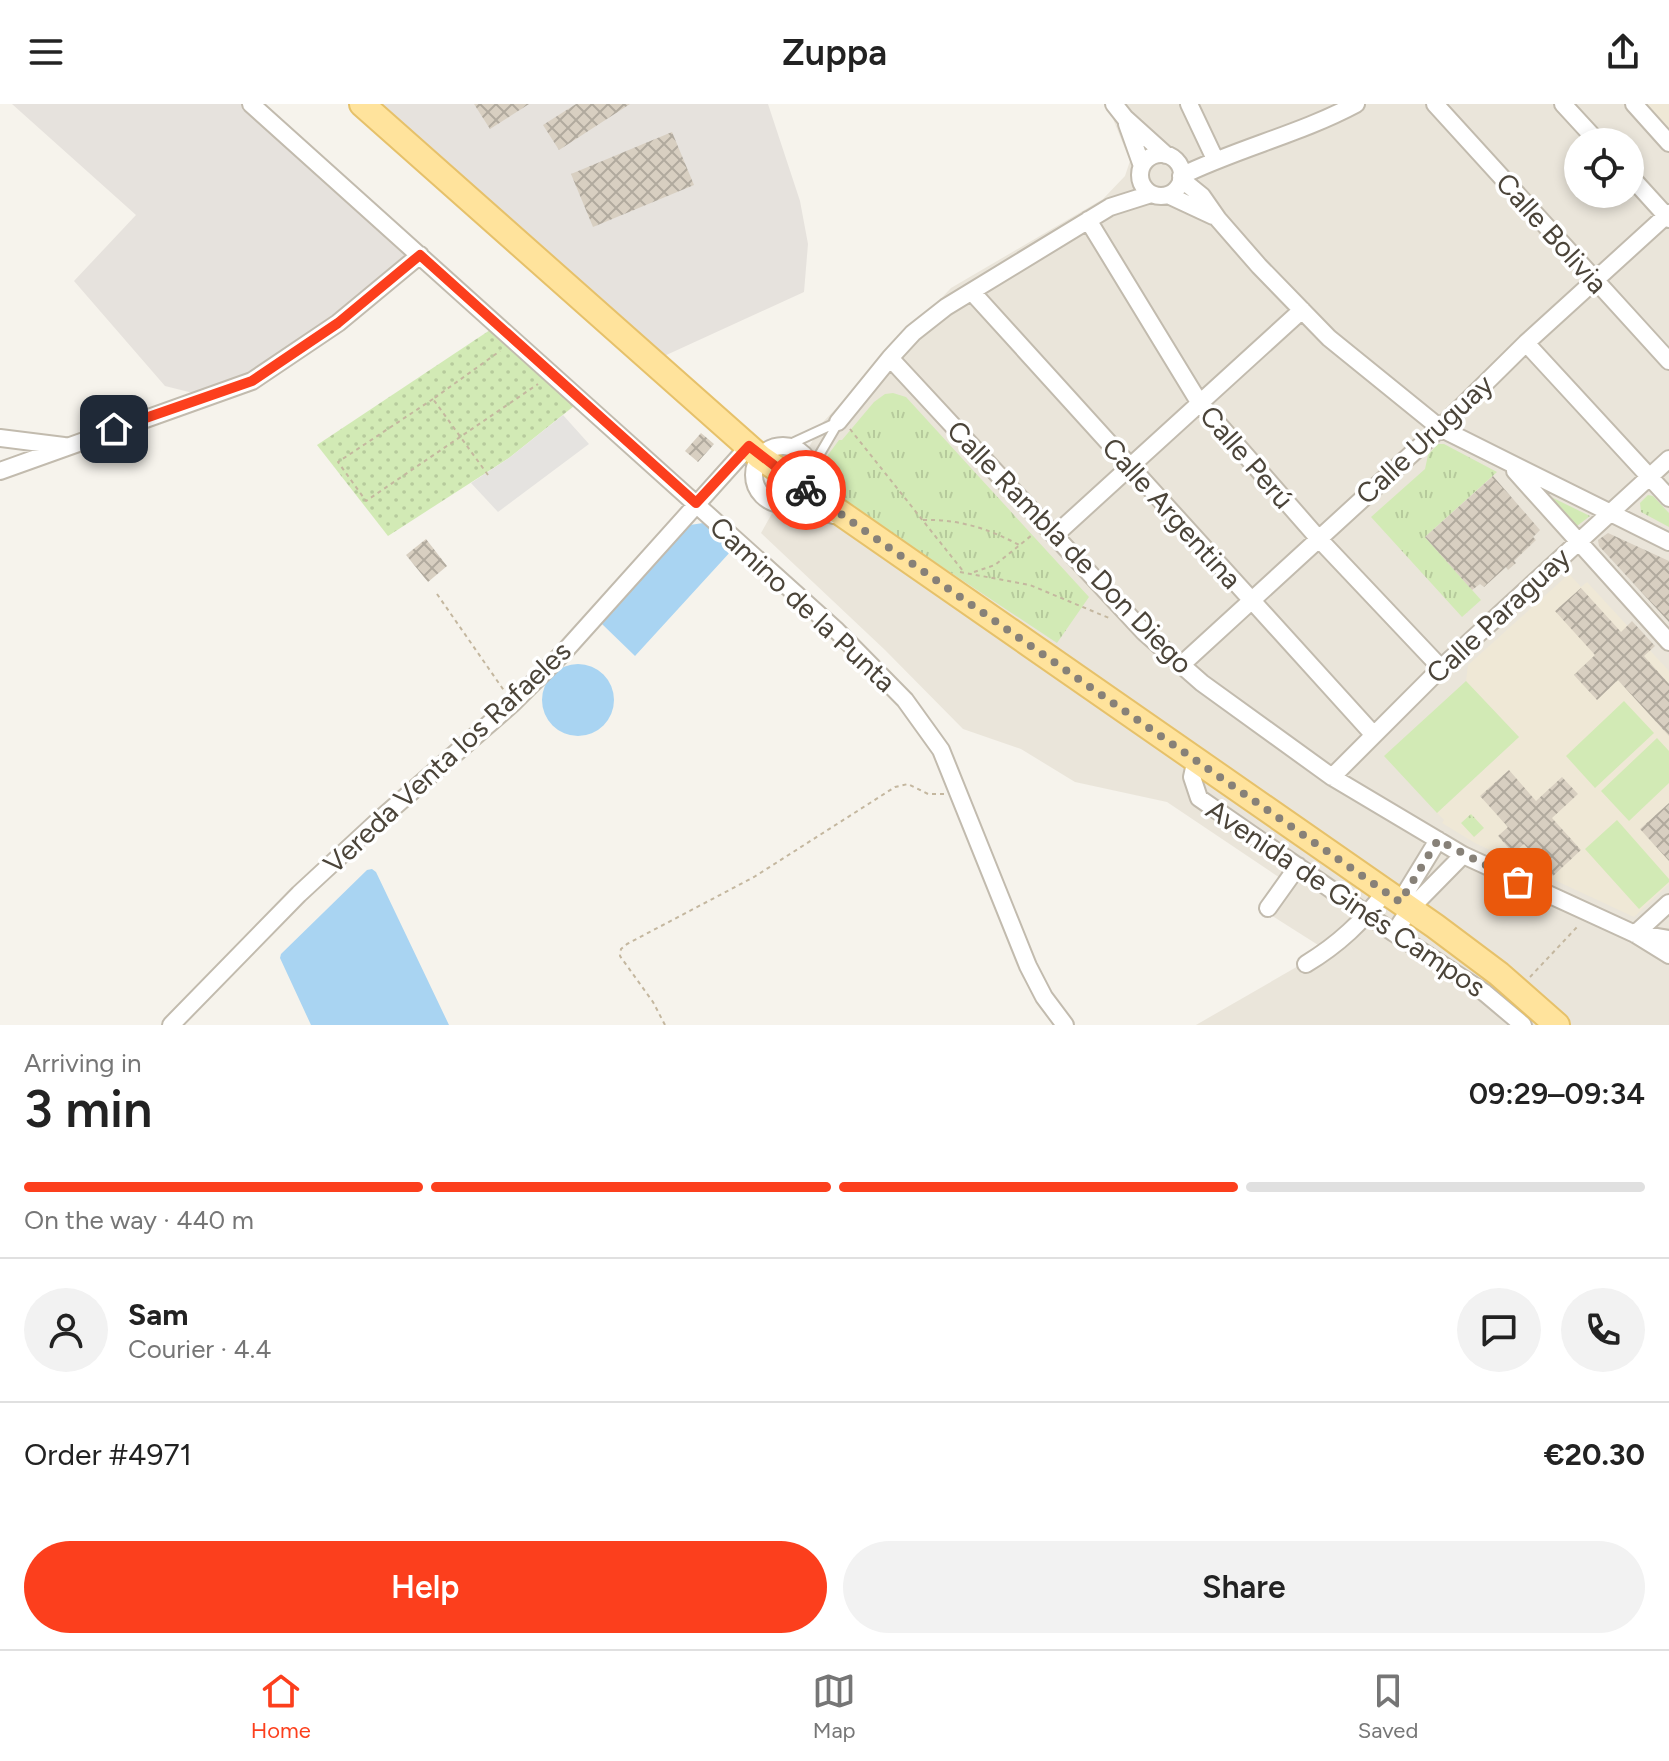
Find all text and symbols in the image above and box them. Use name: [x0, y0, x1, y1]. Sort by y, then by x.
icon: menu: [24, 30, 68, 74]
icon: share: [1601, 30, 1645, 74]
text: Zuppa: [782, 31, 887, 74]
map controls: [1564, 128, 1644, 208]
button: locate: [1564, 128, 1644, 208]
street label: Calle Bolivia: [1489, 166, 1615, 300]
street label: Calle Uruguay: [1349, 367, 1500, 511]
pin: [80, 395, 148, 463]
street label: Calle Perú: [1193, 399, 1301, 515]
icon: home: [92, 407, 136, 451]
street label: Calle Rambla de Don Diego: [940, 413, 1200, 681]
street label: Calle Argentina: [1095, 430, 1249, 596]
courier: [766, 450, 846, 530]
icon: bike: [784, 468, 828, 512]
street label: Camino de la Punta: [703, 509, 903, 699]
street label: Calle Paraguay: [1419, 540, 1577, 690]
street label: Vereda Venta los Rafaeles: [316, 634, 578, 880]
street label: Avenida de Ginés Campos: [1200, 792, 1492, 1004]
pin: [1484, 848, 1552, 916]
icon: bag: [1496, 860, 1540, 904]
text: Arriving in: [24, 1047, 142, 1079]
text: 09:29–09:34: [1469, 1075, 1645, 1112]
text: 3 min: [24, 1078, 152, 1140]
text: On the way · 440 m: [24, 1204, 254, 1236]
button: person: [24, 1288, 108, 1372]
button: chat: [1457, 1288, 1541, 1372]
button: phone: [1561, 1288, 1645, 1372]
text: Sam: [128, 1296, 188, 1333]
text: Courier · 4.4: [128, 1333, 271, 1365]
text: Order #4971: [24, 1436, 192, 1473]
text: €20.30: [1544, 1436, 1645, 1473]
button: Help: [24, 1541, 827, 1633]
button: Share: [843, 1541, 1645, 1633]
tab: Home: [251, 1669, 311, 1744]
tab: Map: [812, 1669, 856, 1744]
tab: Saved: [1358, 1669, 1418, 1744]

